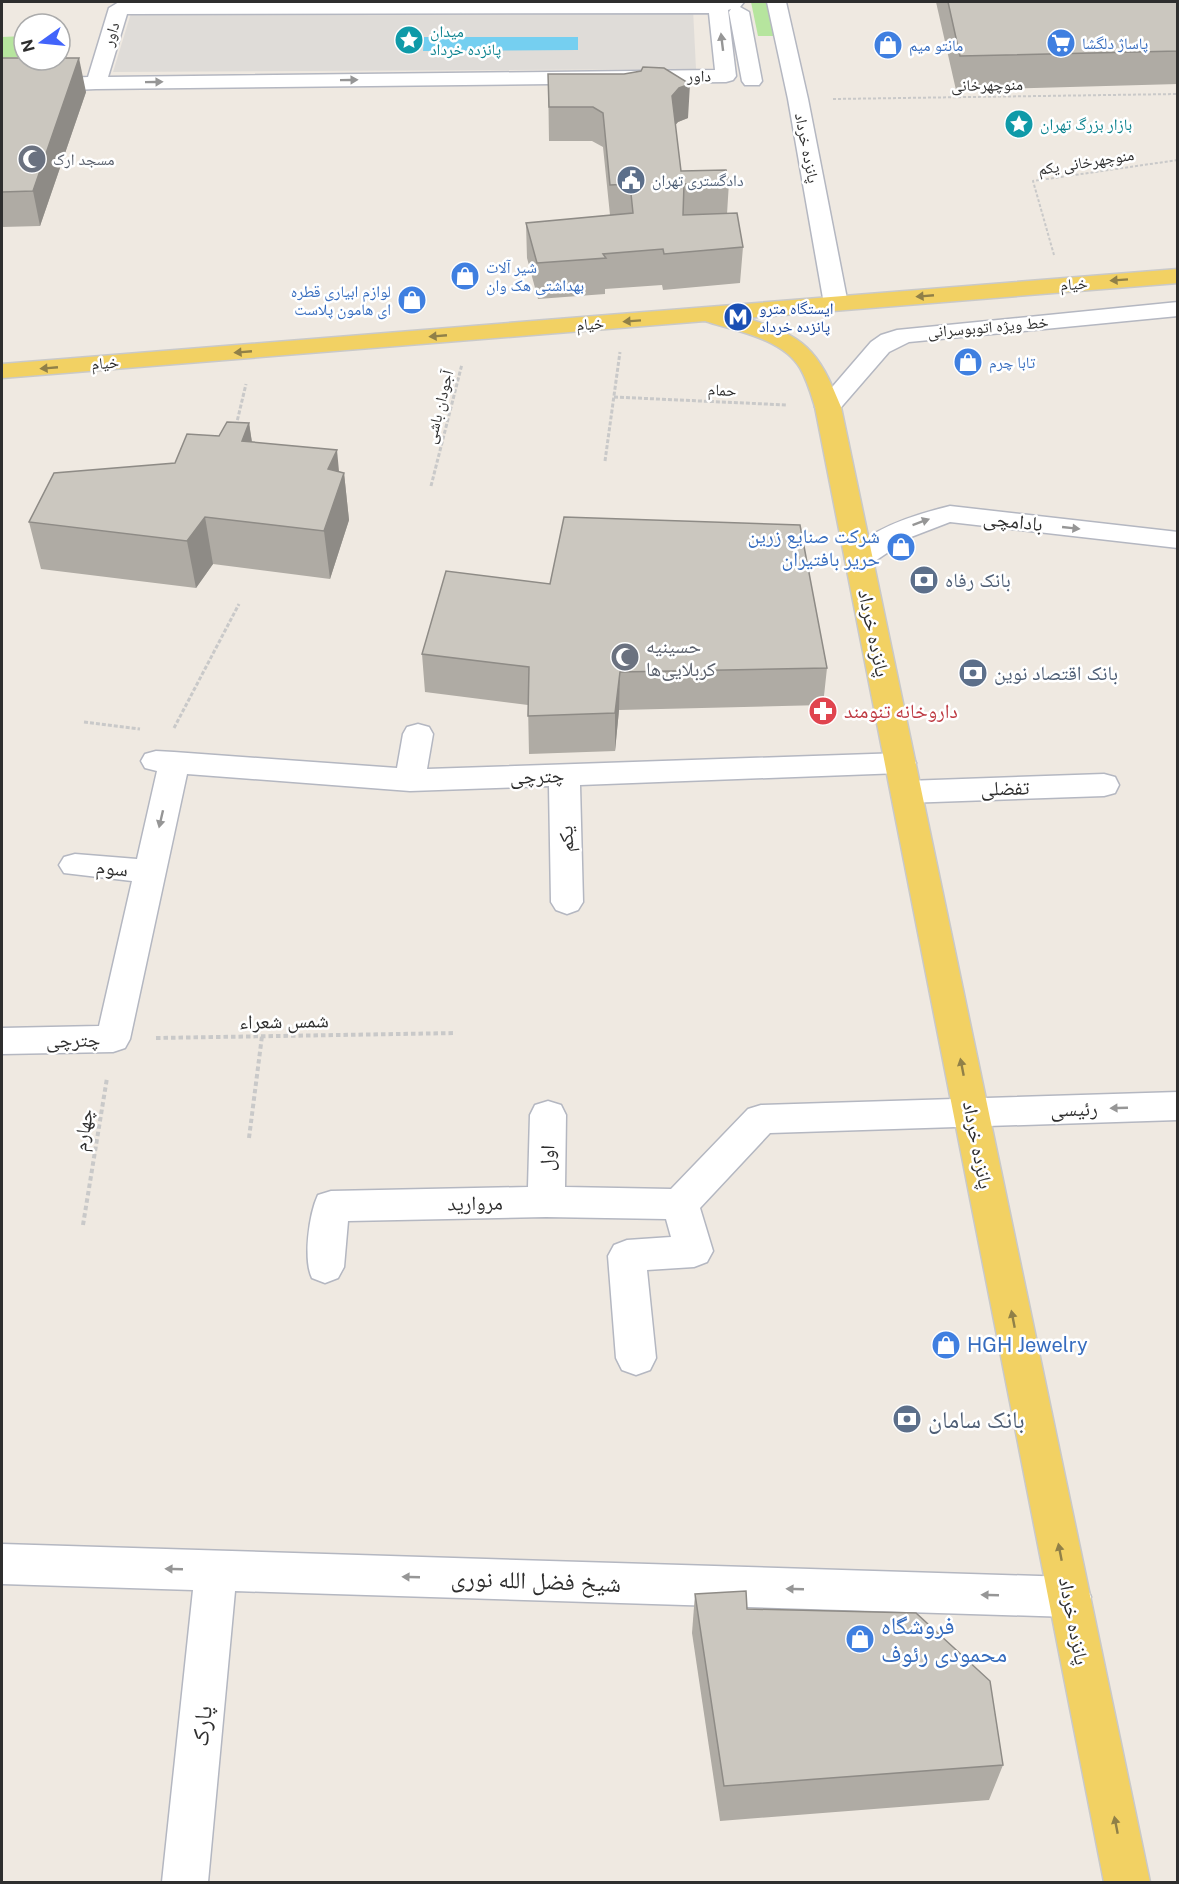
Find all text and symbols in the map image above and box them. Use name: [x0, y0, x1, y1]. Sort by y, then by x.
north arrow: [12, 12, 72, 72]
street label: داور: [98, 20, 124, 49]
place label: میدان پانزده خرداد: [430, 22, 501, 59]
place icon: میدان پانزده خرداد: [393, 24, 425, 56]
supermarket icon: پاساژ دلگشا: [1045, 27, 1077, 59]
shop icon: مانتو میم: [872, 29, 904, 61]
one-way arrow: [717, 32, 727, 51]
place label: پاساژ دلگشا: [1082, 34, 1148, 53]
place label: مانتو میم: [909, 36, 963, 56]
text: N: [17, 37, 39, 54]
street label: داور: [686, 66, 711, 86]
one-way arrow: [340, 75, 359, 85]
street label: منوچهرخانی: [951, 75, 1023, 96]
one-way arrow: [145, 77, 164, 87]
place icon: بازار بزرگ تهران: [1003, 108, 1035, 140]
street label: پانزده خرداد: [791, 111, 823, 185]
place label: بازار بزرگ تهران: [1040, 115, 1132, 135]
mosque icon: مسجد ارک: [16, 143, 48, 175]
street label: منوچهرخانی یکم: [1037, 145, 1136, 180]
place label: مسجد ارک: [53, 150, 115, 169]
public building icon: دادگستری تهران: [615, 164, 647, 196]
place label: دادگستری تهران: [652, 171, 744, 191]
place label: شیر آلات بهداشتی هک وان: [486, 258, 584, 296]
shop icon: شیر آلات بهداشتی هک وان: [449, 260, 481, 292]
street label: خیام: [1059, 274, 1089, 295]
one-way arrow: [1110, 275, 1129, 285]
place label: لوازم ابیاری قطره ای هامون پلاست: [291, 282, 391, 320]
shop icon: لوازم ابیاری قطره ای هامون پلاست: [396, 284, 428, 316]
one-way arrow: [915, 291, 934, 301]
place label: ایستگاه مترو پانزده خرداد: [759, 299, 833, 336]
metro station icon: ایستگاه مترو پانزده خرداد: [722, 301, 754, 333]
street label: خط ویژه اتوبوسرانی: [927, 312, 1049, 343]
street label: خیام: [575, 313, 605, 336]
one-way arrow: [623, 316, 642, 325]
one-way arrow: [428, 331, 447, 341]
shop icon: تابا چرم: [952, 346, 984, 378]
one-way arrow: [234, 347, 253, 357]
street label: خیام: [90, 352, 120, 375]
place label: تابا چرم: [989, 353, 1036, 373]
one-way arrow: [39, 363, 58, 372]
street label: آجودان باشی: [421, 367, 459, 446]
street label: حمام: [707, 380, 737, 401]
street label: بادامچی: [982, 506, 1044, 536]
one-way arrow: [912, 517, 930, 527]
one-way arrow: [1062, 523, 1081, 533]
place label: شرکت صنایع زرین حریر بافتیران: [747, 524, 880, 571]
shop icon: شرکت صنایع زرین حریر بافتیران: [885, 531, 917, 563]
bank icon: بانک رفاه: [908, 564, 940, 596]
place label: بانک رفاه: [945, 568, 1011, 592]
street label: پانزده خرداد: [853, 587, 895, 679]
place label: حسینیه کربلایی‌ها: [646, 634, 716, 681]
mosque icon: حسینیه کربلایی‌ها: [609, 641, 641, 673]
bank icon: بانک اقتصاد نوین: [957, 657, 989, 689]
place label: بانک اقتصاد نوین: [994, 661, 1118, 685]
pharmacy icon: داروخانه تنومند: [807, 695, 839, 727]
place label: داروخانه تنومند: [844, 699, 958, 723]
street label: چترچی: [509, 763, 565, 789]
street label: تفضلی: [980, 775, 1030, 801]
one-way arrow: [155, 810, 165, 828]
street label: یکم: [554, 825, 580, 853]
street label: سوم: [95, 855, 129, 883]
street label: شمس شعراء: [239, 1008, 329, 1034]
street label: چترچی: [46, 1028, 101, 1052]
one-way arrow: [957, 1057, 966, 1076]
street label: رئیسی: [1050, 1096, 1098, 1122]
street label: پانزده خرداد: [958, 1099, 998, 1191]
one-way arrow: [1110, 1103, 1129, 1112]
street label: چهارم: [68, 1107, 100, 1153]
street label: اول: [535, 1145, 559, 1171]
street label: مروارید: [447, 1191, 503, 1215]
one-way arrow: [1008, 1310, 1017, 1329]
shop icon: HGH Jewelry: [930, 1329, 962, 1361]
place label: HGH Jewelry: [967, 1333, 1088, 1357]
bank icon: بانک سامان: [891, 1403, 923, 1435]
place label: بانک سامان: [928, 1405, 1025, 1434]
one-way arrow: [1055, 1542, 1064, 1561]
street label: شیخ فضل الله نوری: [450, 1563, 622, 1599]
one-way arrow: [165, 1565, 184, 1574]
one-way arrow: [402, 1572, 421, 1581]
street label: پانزده خرداد: [1054, 1575, 1094, 1667]
one-way arrow: [786, 1584, 805, 1593]
one-way arrow: [981, 1590, 1000, 1599]
place label: فروشگاه محمودی رئوف: [881, 1611, 1007, 1668]
shop icon: فروشگاه محمودی رئوف: [844, 1623, 876, 1655]
street label: پارک: [185, 1704, 218, 1748]
one-way arrow: [1111, 1815, 1120, 1834]

